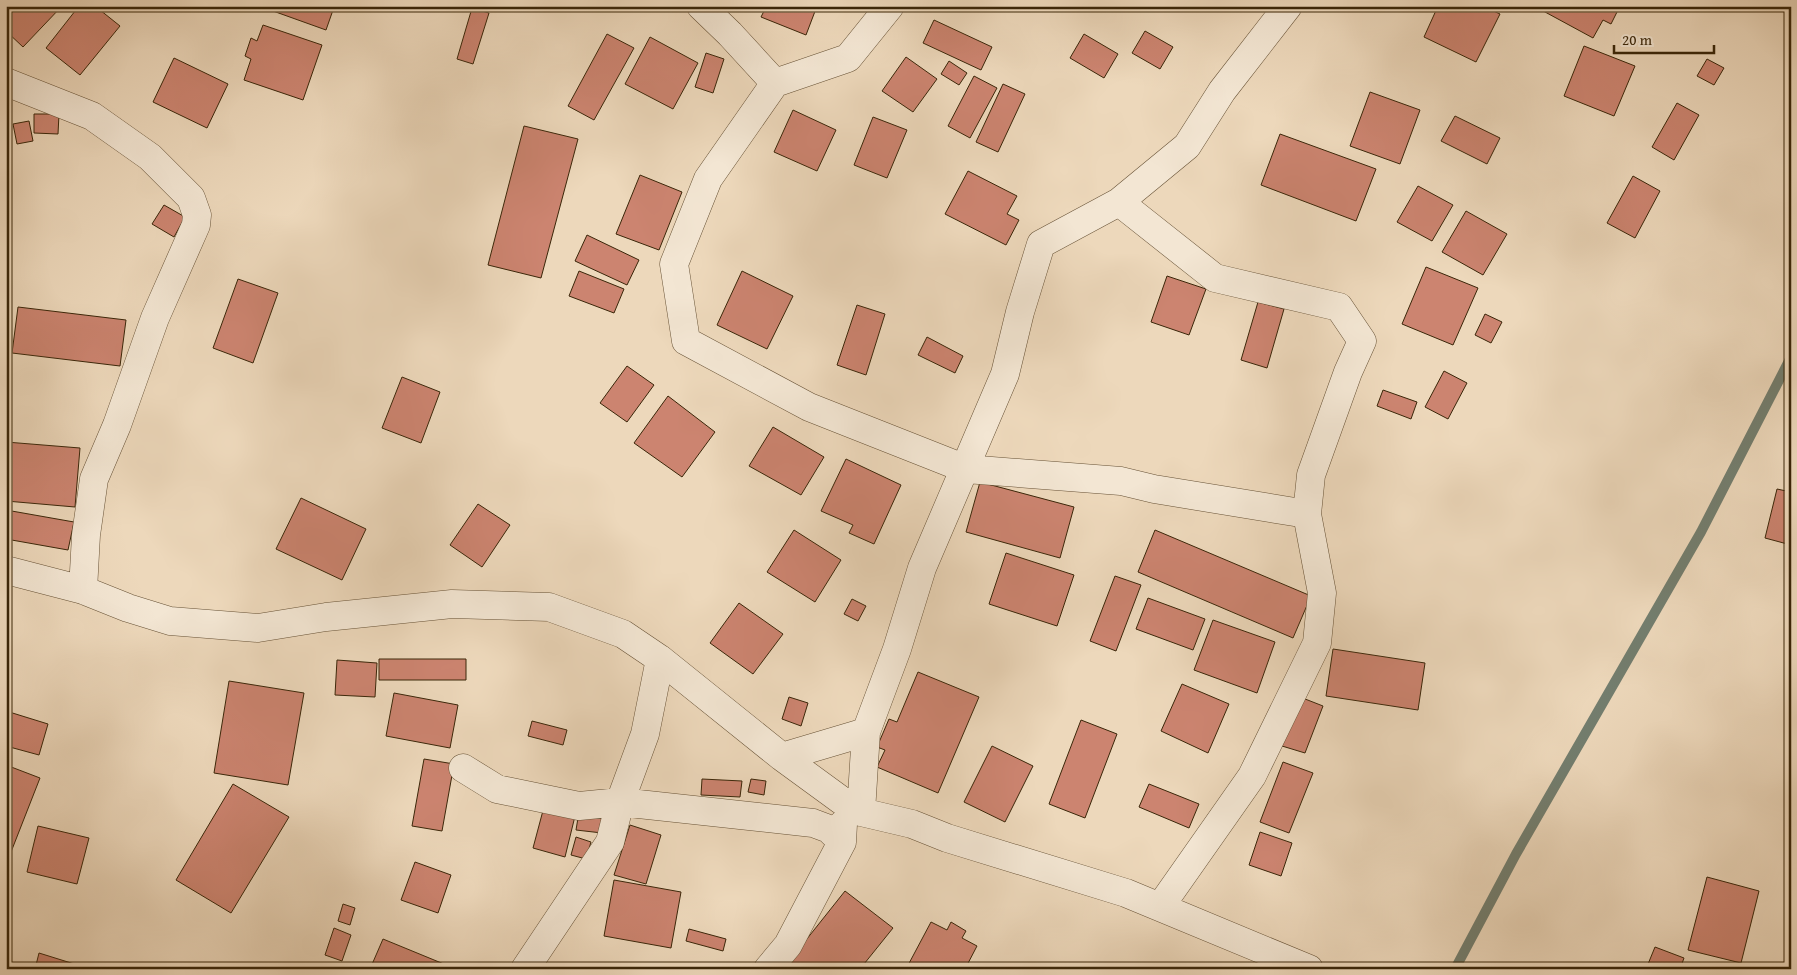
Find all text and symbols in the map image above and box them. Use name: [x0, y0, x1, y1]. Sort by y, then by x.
scale bar: [1614, 22, 1714, 54]
text: 20 m: [1622, 29, 1653, 50]

